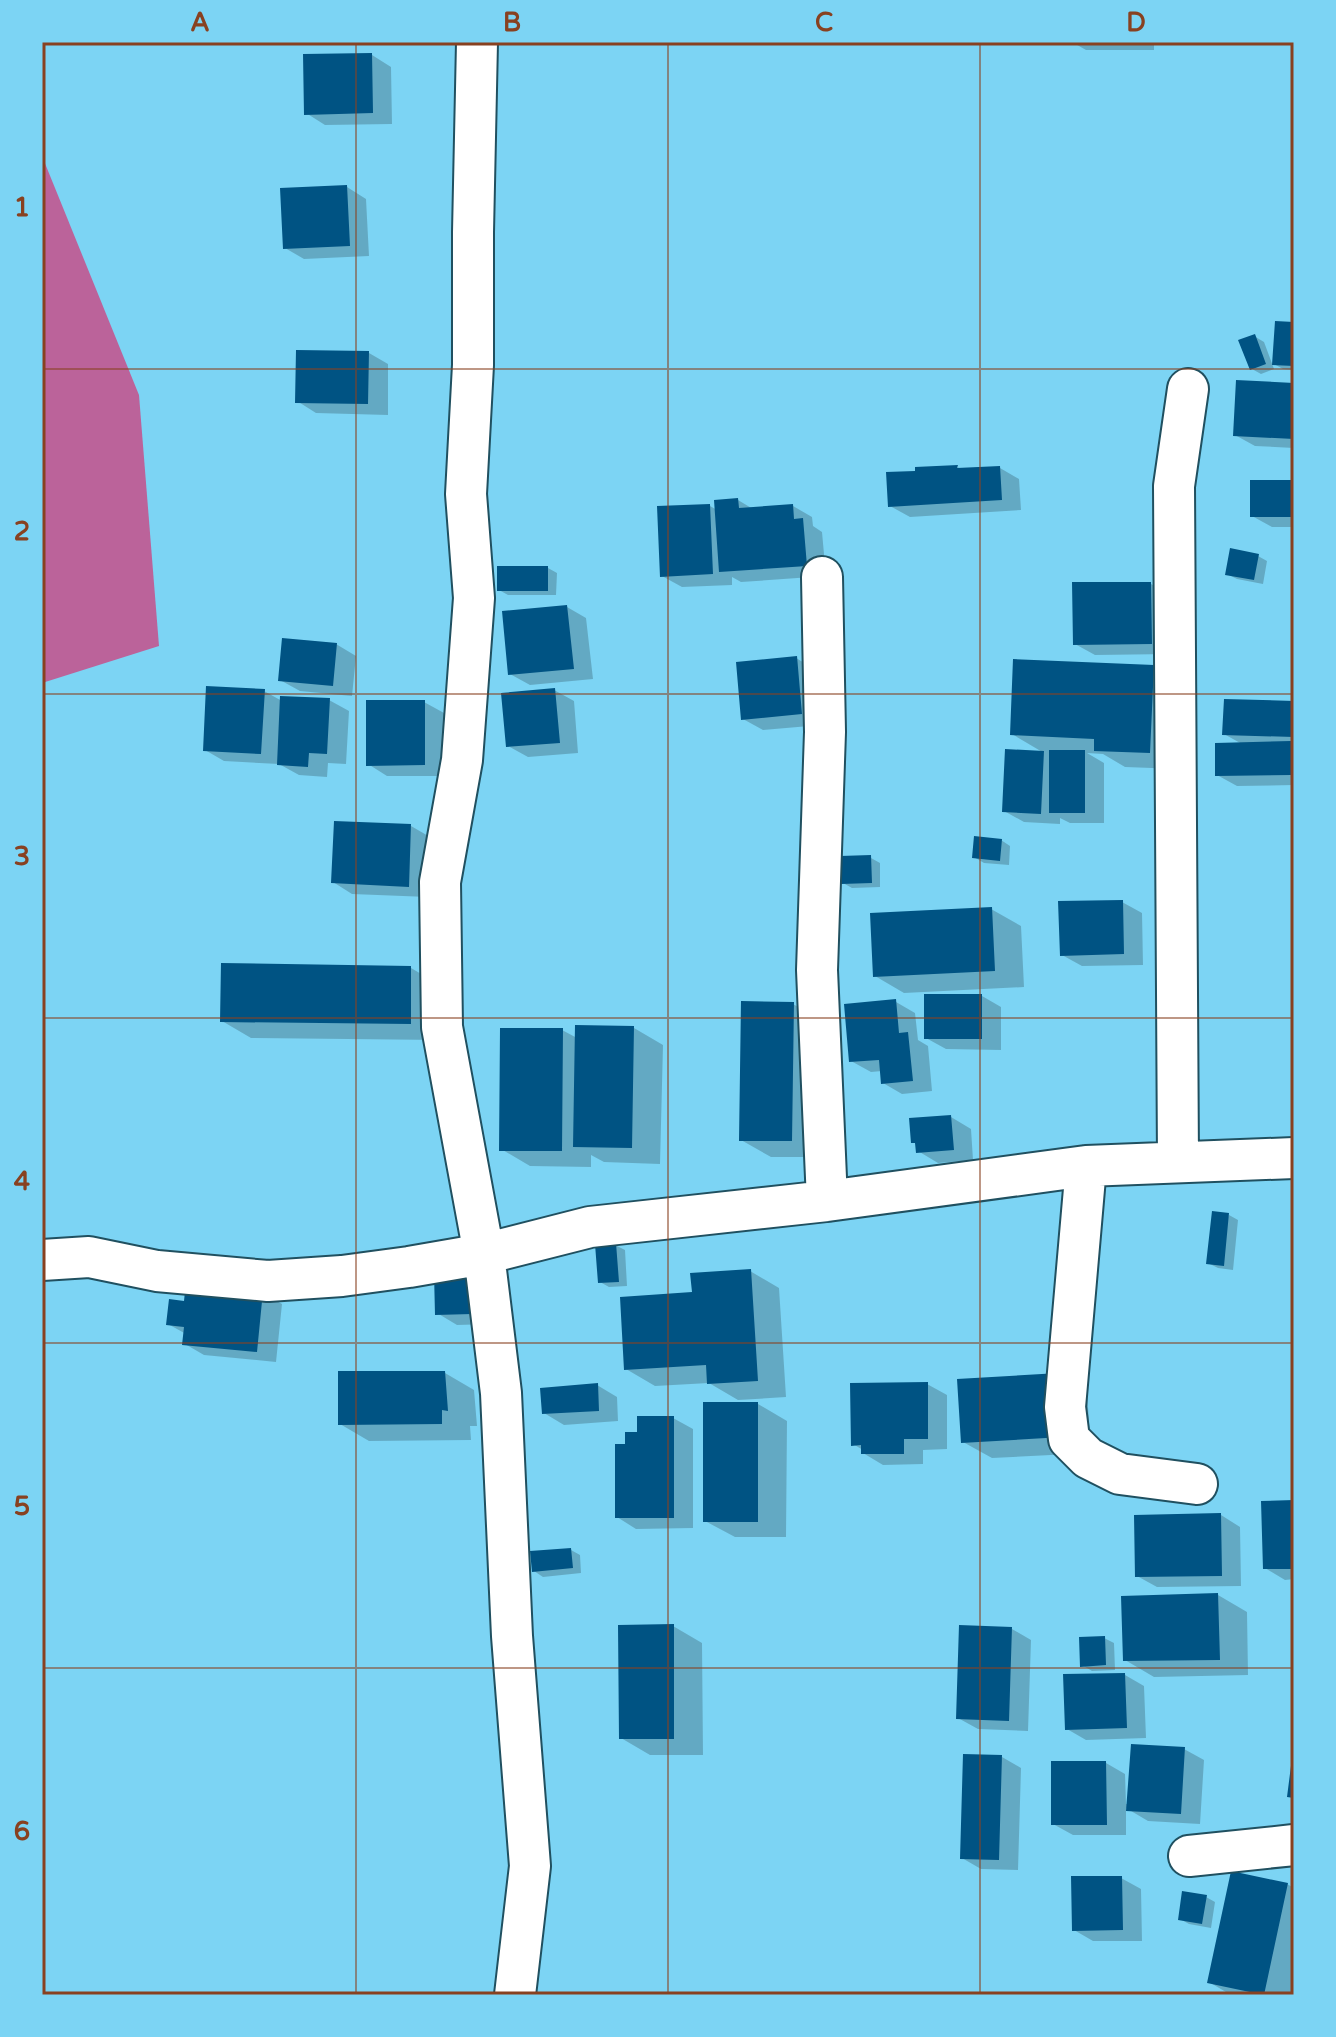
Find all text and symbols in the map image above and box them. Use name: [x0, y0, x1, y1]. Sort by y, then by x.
text: A: [190, 7, 210, 38]
text: B: [503, 7, 521, 38]
text: C: [815, 7, 833, 38]
text: D: [1126, 7, 1146, 38]
text: 1: [14, 192, 30, 223]
text: 2: [14, 516, 30, 547]
text: 3: [14, 841, 30, 872]
text: 4: [14, 1166, 30, 1197]
text: 5: [14, 1491, 30, 1522]
text: 6: [14, 1816, 30, 1847]

